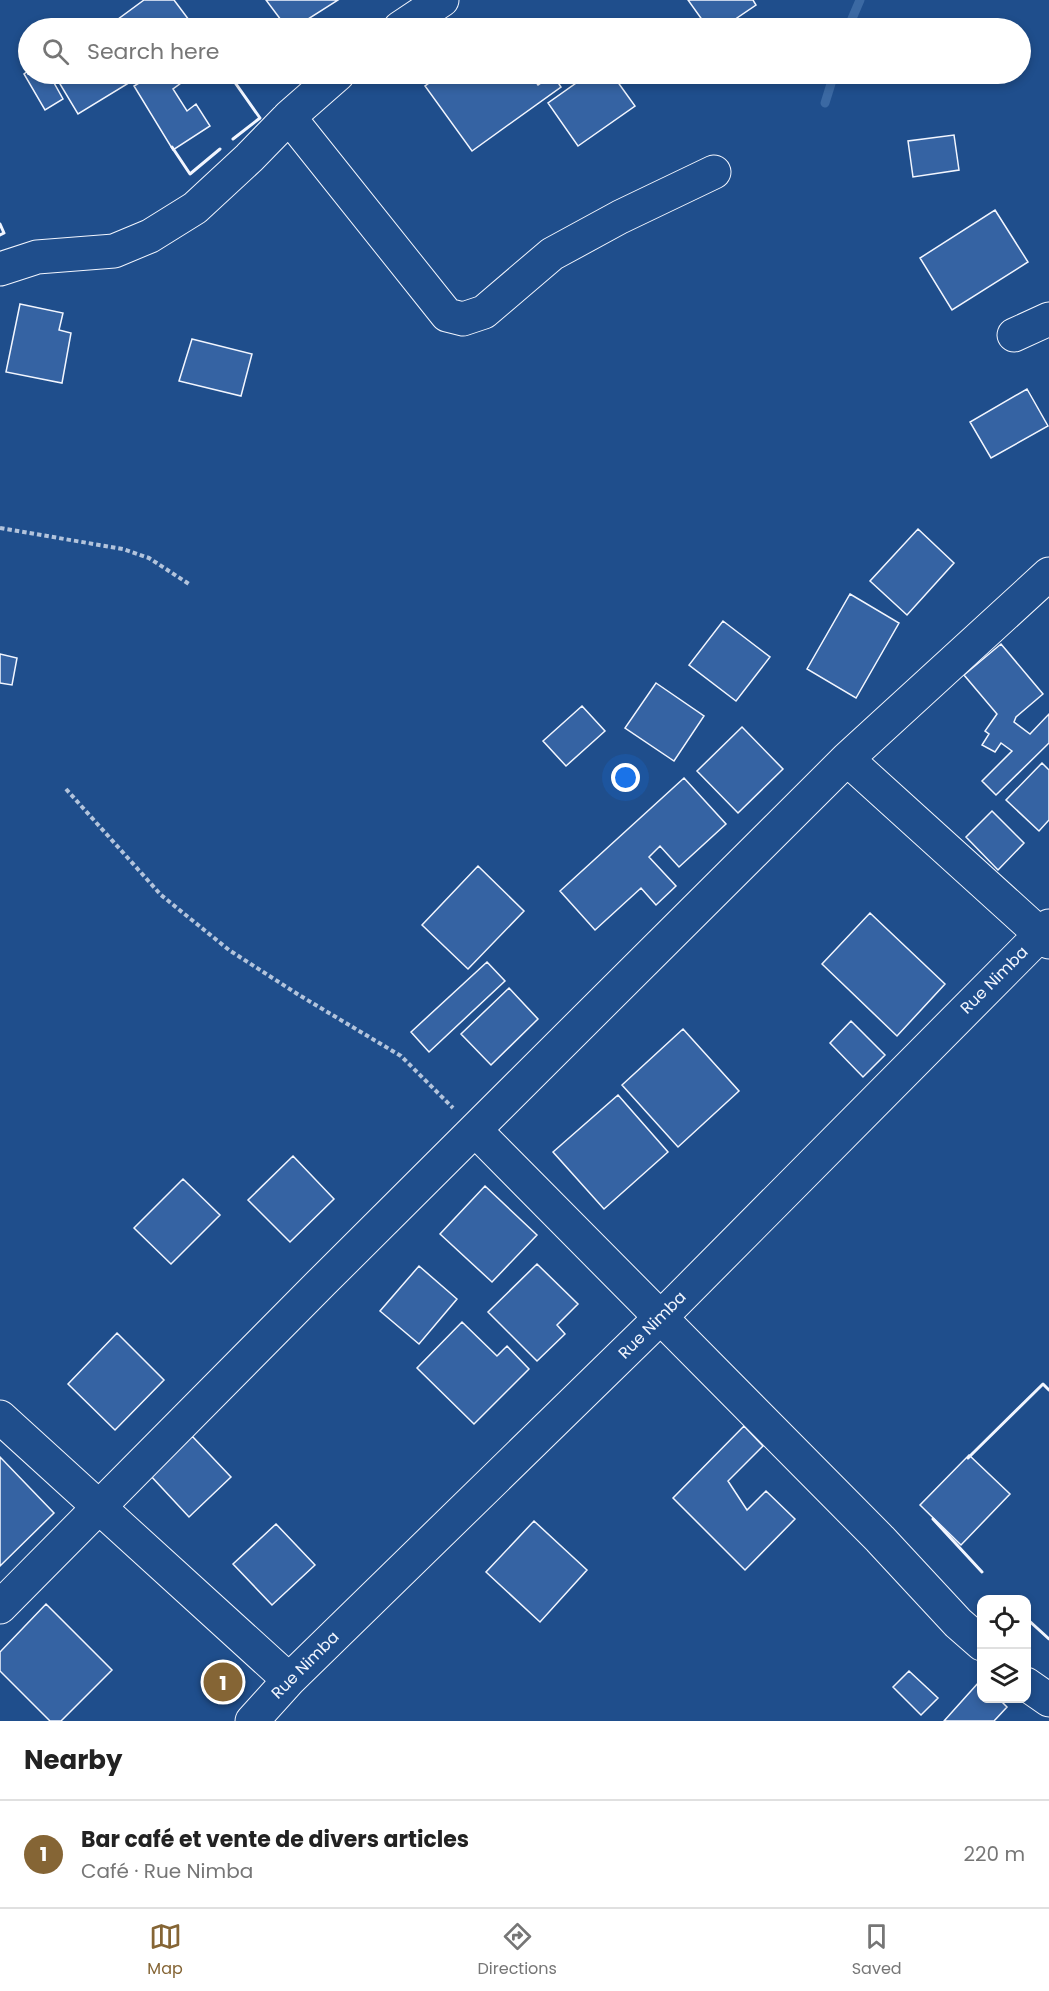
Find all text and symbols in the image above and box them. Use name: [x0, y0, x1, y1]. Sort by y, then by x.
search box: [18, 18, 1031, 84]
icon: search: [39, 35, 72, 68]
text: Search here: [87, 36, 220, 67]
your location: [611, 763, 640, 792]
street label: Rue Nimba: [955, 941, 1033, 1019]
street label: Rue Nimba: [613, 1286, 691, 1364]
map controls: [977, 1595, 1031, 1703]
button: locate: [977, 1595, 1031, 1649]
street label: Rue Nimba: [266, 1626, 344, 1704]
button: layers: [977, 1649, 1031, 1703]
pin: 1: [204, 1660, 242, 1704]
text: Nearby: [24, 1742, 122, 1778]
text: Bar café et vente de divers articles: [81, 1824, 469, 1855]
text: 1: [40, 1840, 47, 1868]
text: 220 m: [964, 1840, 1025, 1868]
text: Café · Rue Nimba: [81, 1857, 253, 1885]
tab: Map: [147, 1920, 183, 1981]
tab: Directions: [478, 1920, 557, 1981]
tab: Saved: [852, 1920, 902, 1981]

